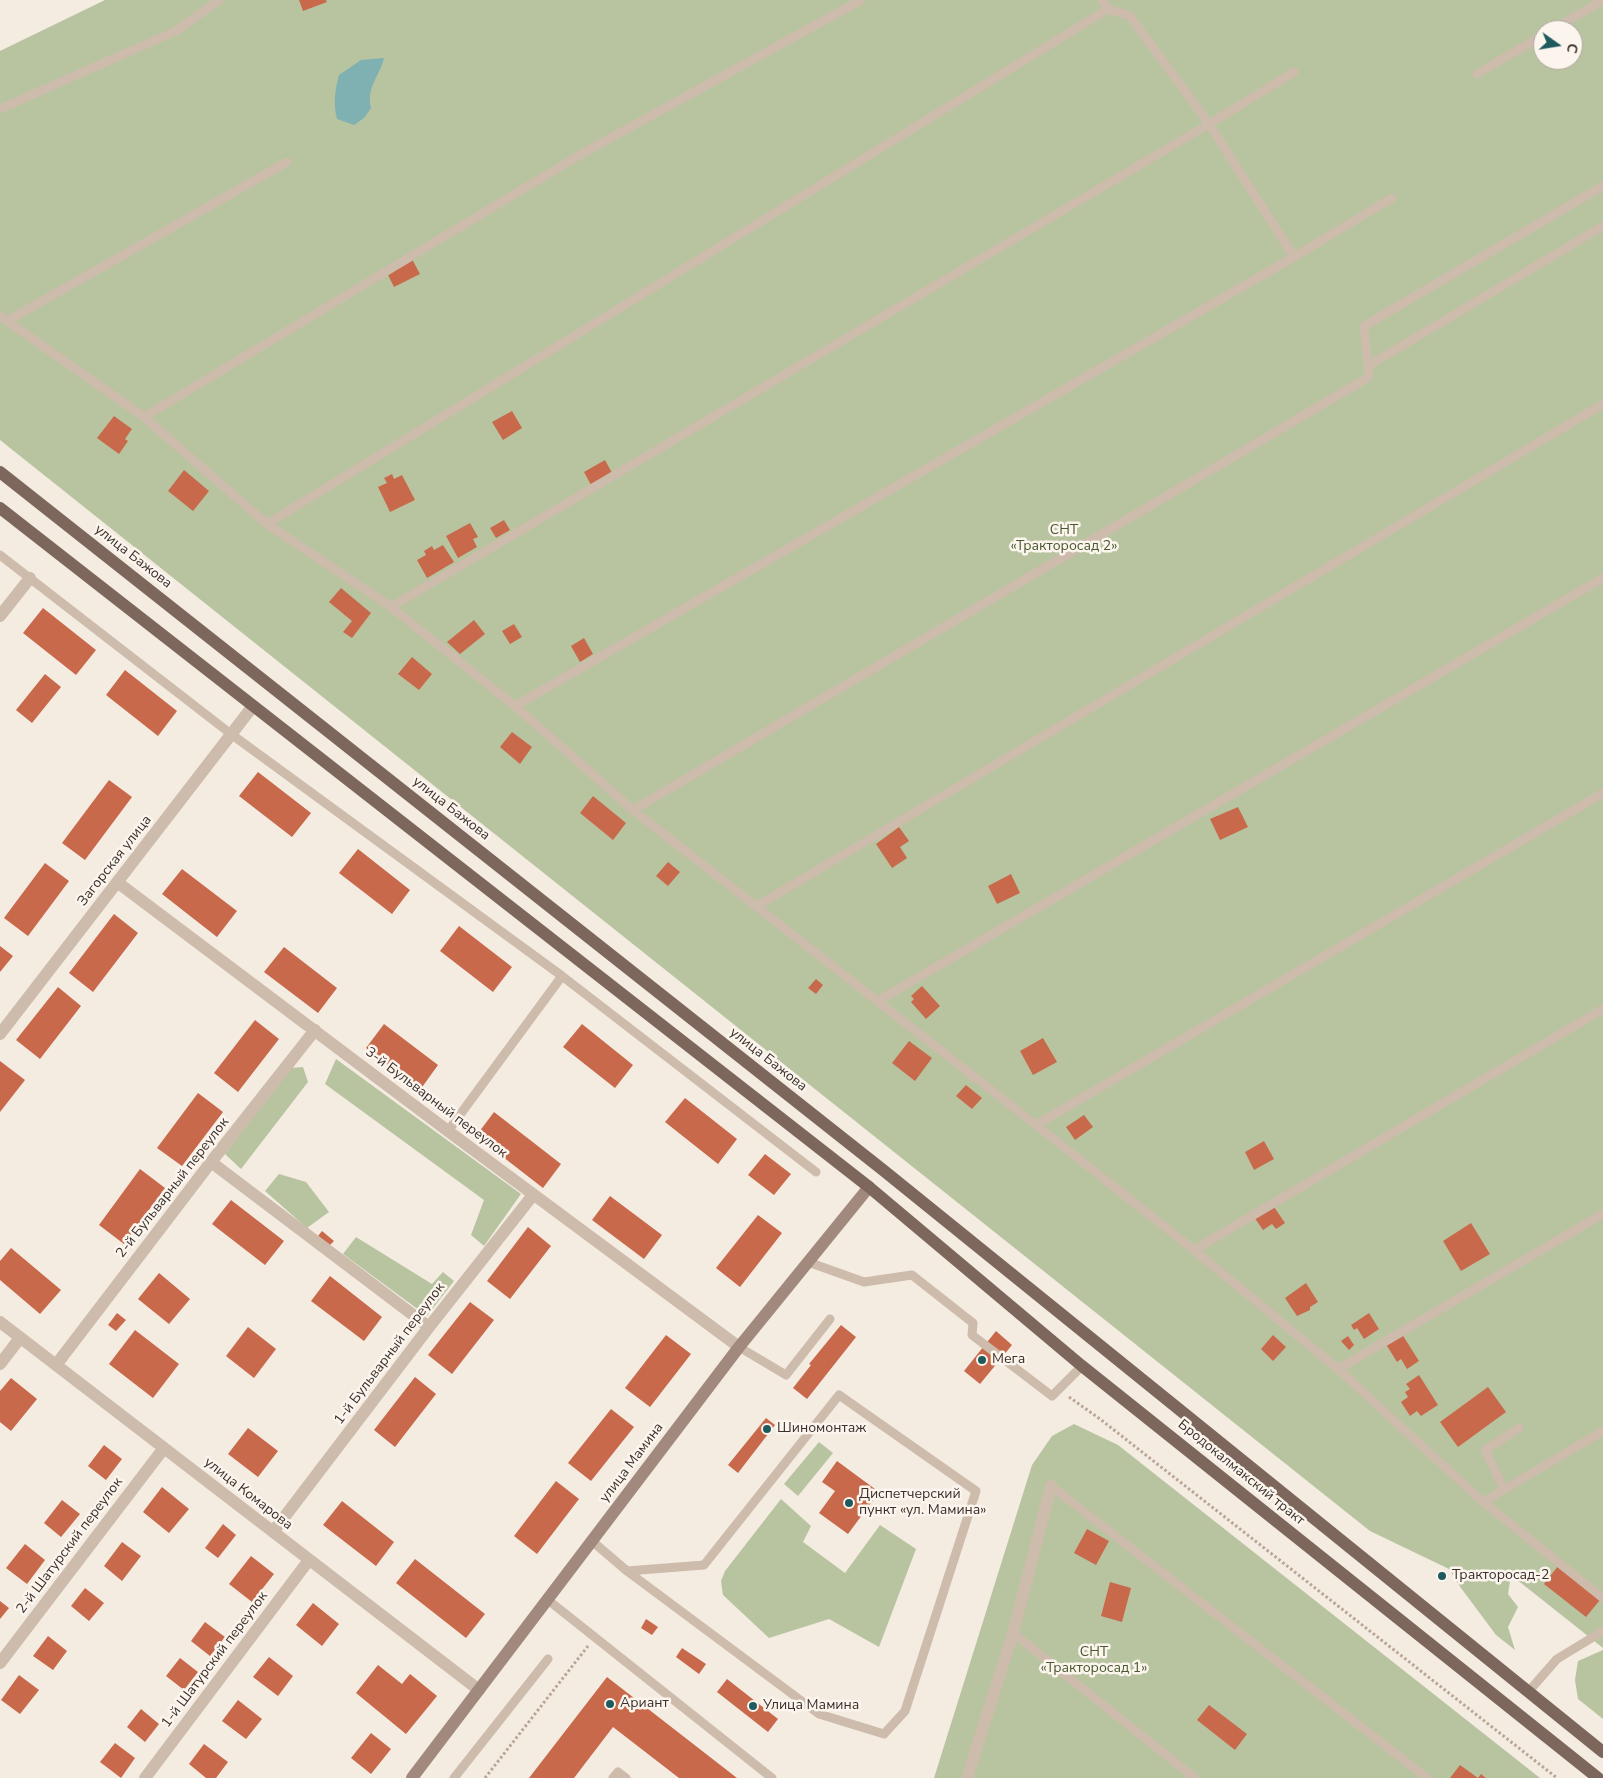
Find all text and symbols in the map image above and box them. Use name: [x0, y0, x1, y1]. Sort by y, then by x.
north arrow: [1533, 20, 1583, 70]
text: С: [1562, 41, 1582, 55]
street label: улица Бажова: [91, 522, 175, 592]
park label: СНТ «Тракторосад 2»: [1011, 523, 1117, 556]
street label: улица Бажова: [409, 774, 493, 844]
street label: Загорская улица: [74, 812, 156, 910]
street label: улица Бажова: [726, 1025, 810, 1095]
street label: 3-й Бульварный переулок: [362, 1044, 510, 1162]
street label: 2-й Бульварный переулок: [113, 1115, 233, 1261]
street label: 1-й Бульварный переулок: [331, 1280, 449, 1428]
place label: Мега: [992, 1352, 1025, 1368]
marker: Мега: [976, 1354, 988, 1366]
street label: Бродокалмакский тракт: [1174, 1417, 1308, 1529]
street label: улица Мамина: [597, 1420, 667, 1506]
place label: Шиномонтаж: [777, 1421, 866, 1437]
marker: Шиномонтаж: [761, 1423, 773, 1435]
street label: улица Комарова: [200, 1454, 296, 1534]
street label: 2-й Шатурский переулок: [13, 1475, 127, 1617]
place label: Диспетчерский пункт «ул. Мамина»: [859, 1487, 987, 1520]
marker: Диспетчерский пункт «ул. Мамина»: [843, 1497, 855, 1509]
place label: Тракторосад-2: [1452, 1568, 1549, 1584]
marker: Тракторосад-2: [1436, 1570, 1448, 1582]
street label: 1-й Шатурский переулок: [158, 1589, 272, 1731]
park label: СНТ «Тракторосад 1»: [1041, 1645, 1147, 1678]
place label: Ариант: [620, 1696, 669, 1712]
marker: Ариант: [604, 1698, 616, 1710]
place label: Улица Мамина: [763, 1698, 859, 1714]
marker: Улица Мамина: [747, 1700, 759, 1712]

